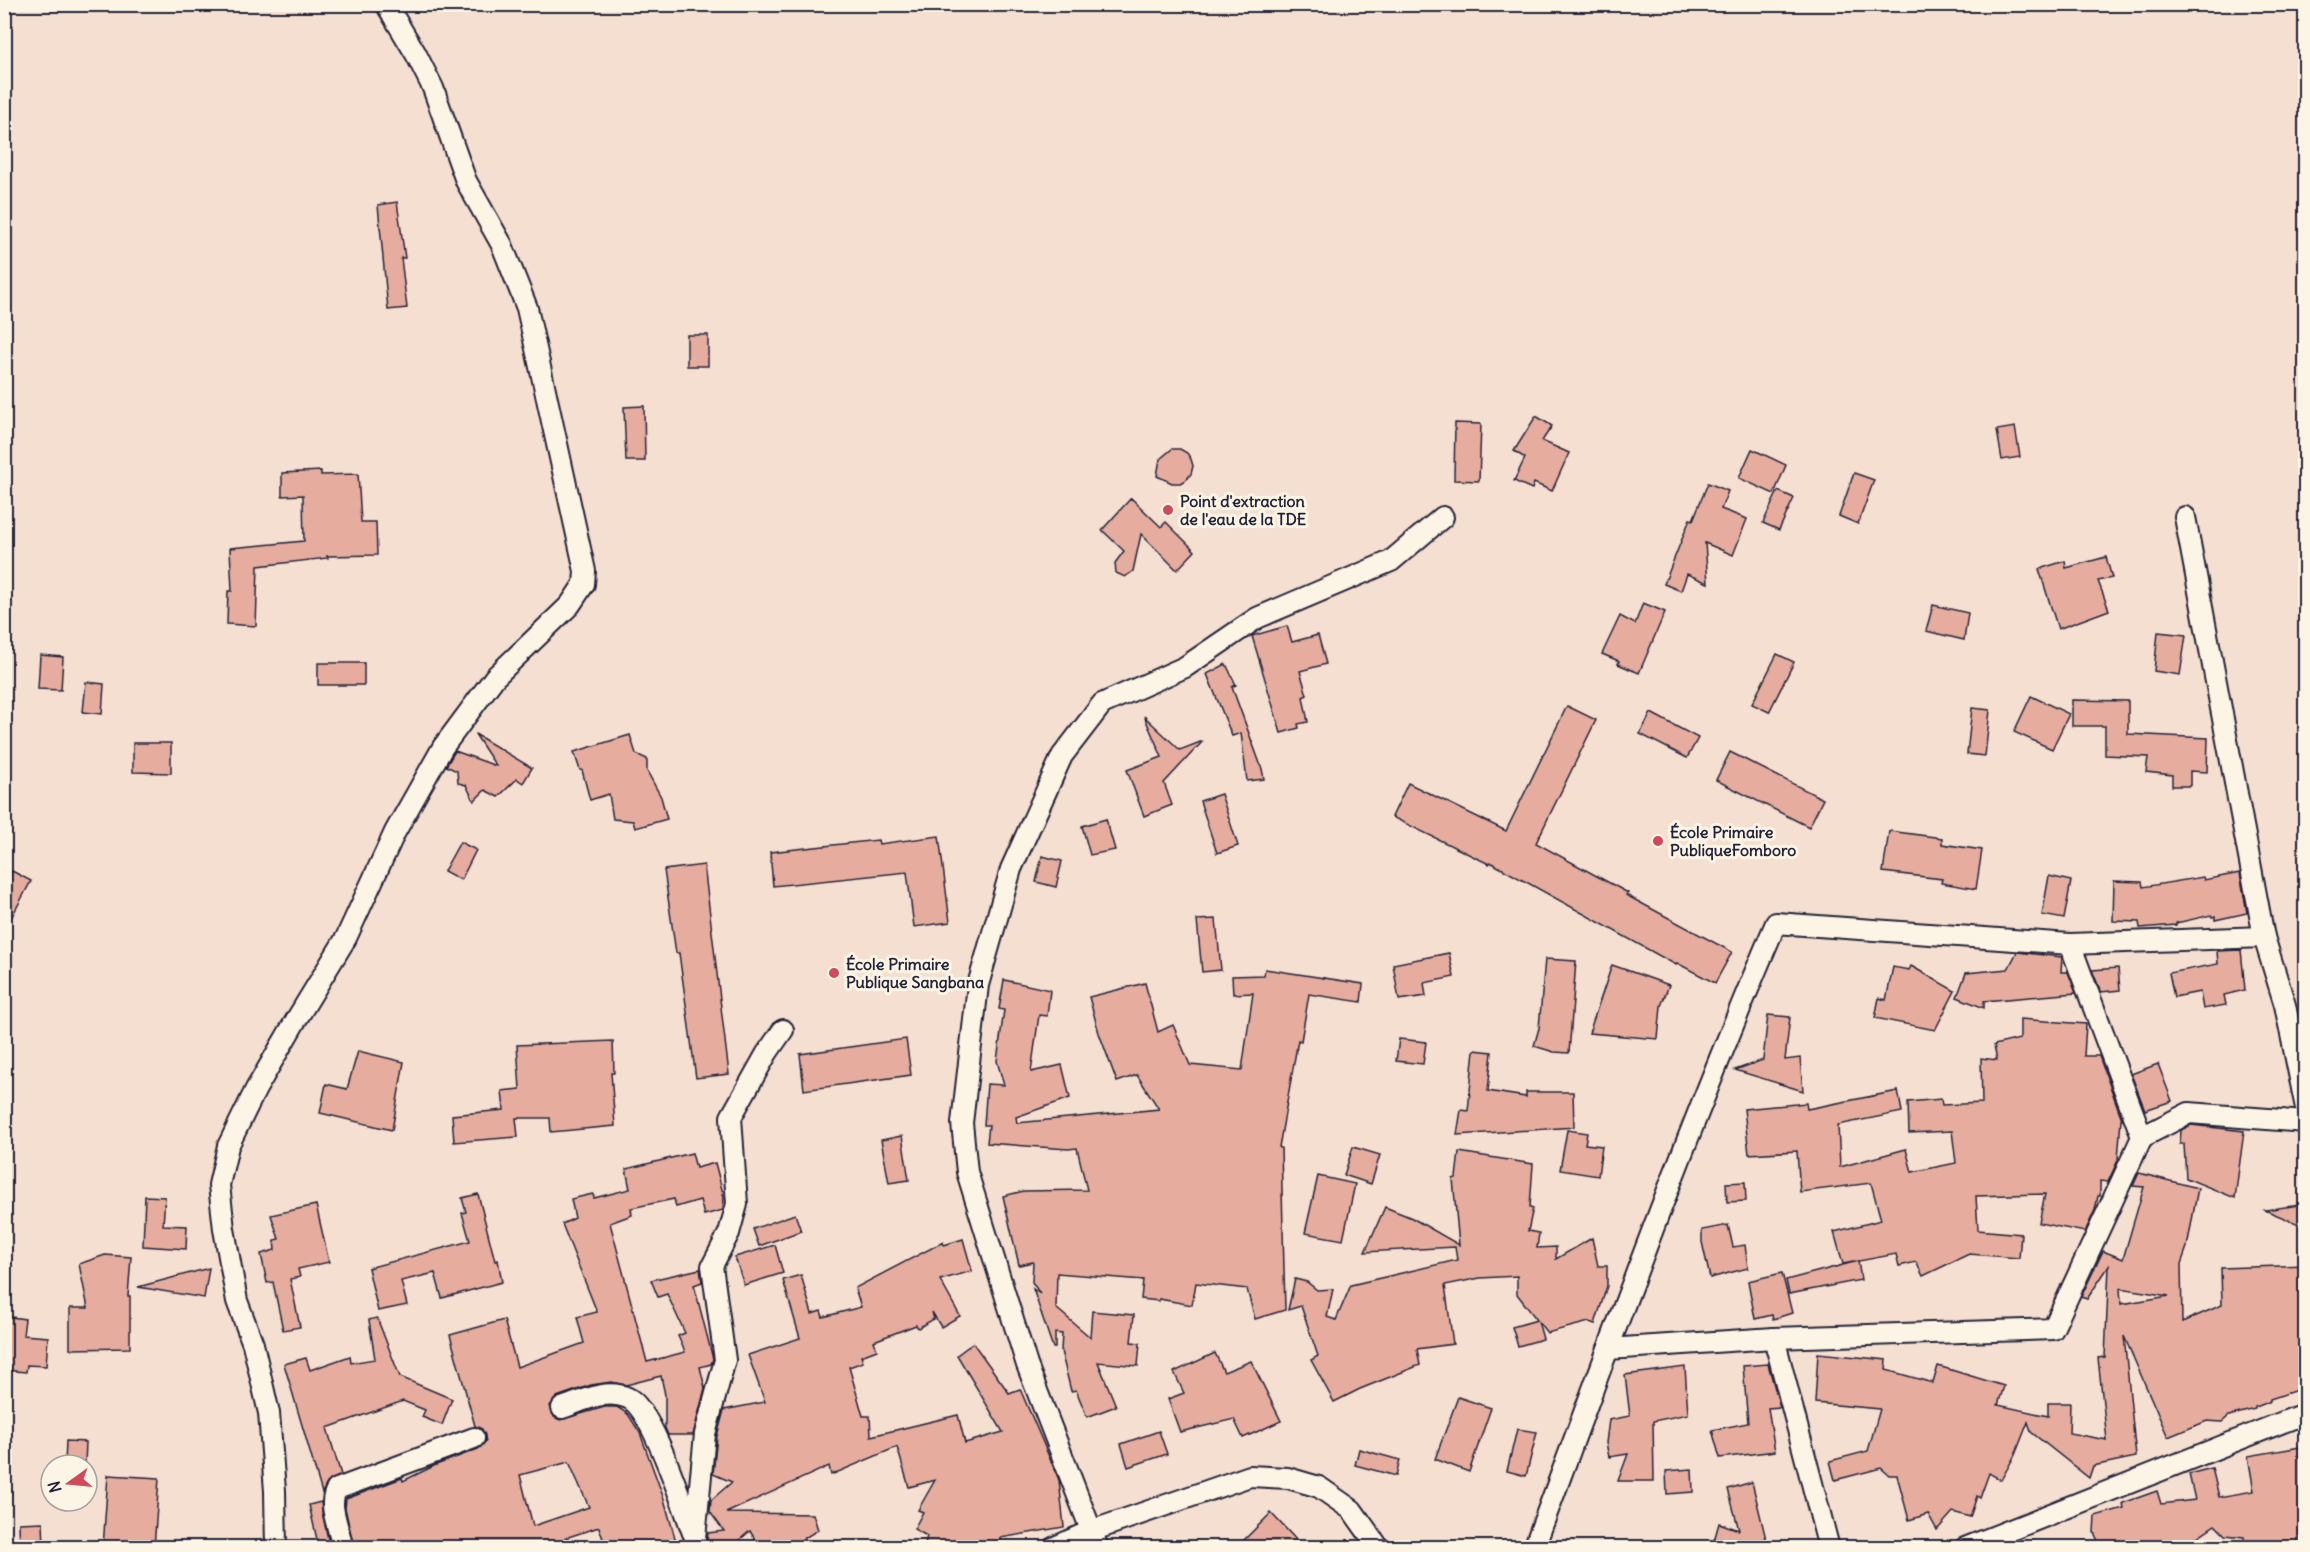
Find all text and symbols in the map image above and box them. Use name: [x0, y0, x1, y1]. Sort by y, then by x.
place label: Point d'extraction de l'eau de la TDE: [1180, 491, 1306, 529]
marker: Point d'extraction de l'eau de la TDE: [1161, 503, 1175, 517]
place label: École Primaire PubliqueFomboro: [1670, 822, 1796, 861]
marker: École Primaire PubliqueFomboro: [1651, 834, 1665, 848]
place label: École Primaire Publique Sangbana: [846, 954, 984, 993]
marker: École Primaire Publique Sangbana: [827, 966, 841, 980]
north arrow: [39, 1453, 99, 1513]
text: N: [43, 1479, 66, 1495]

